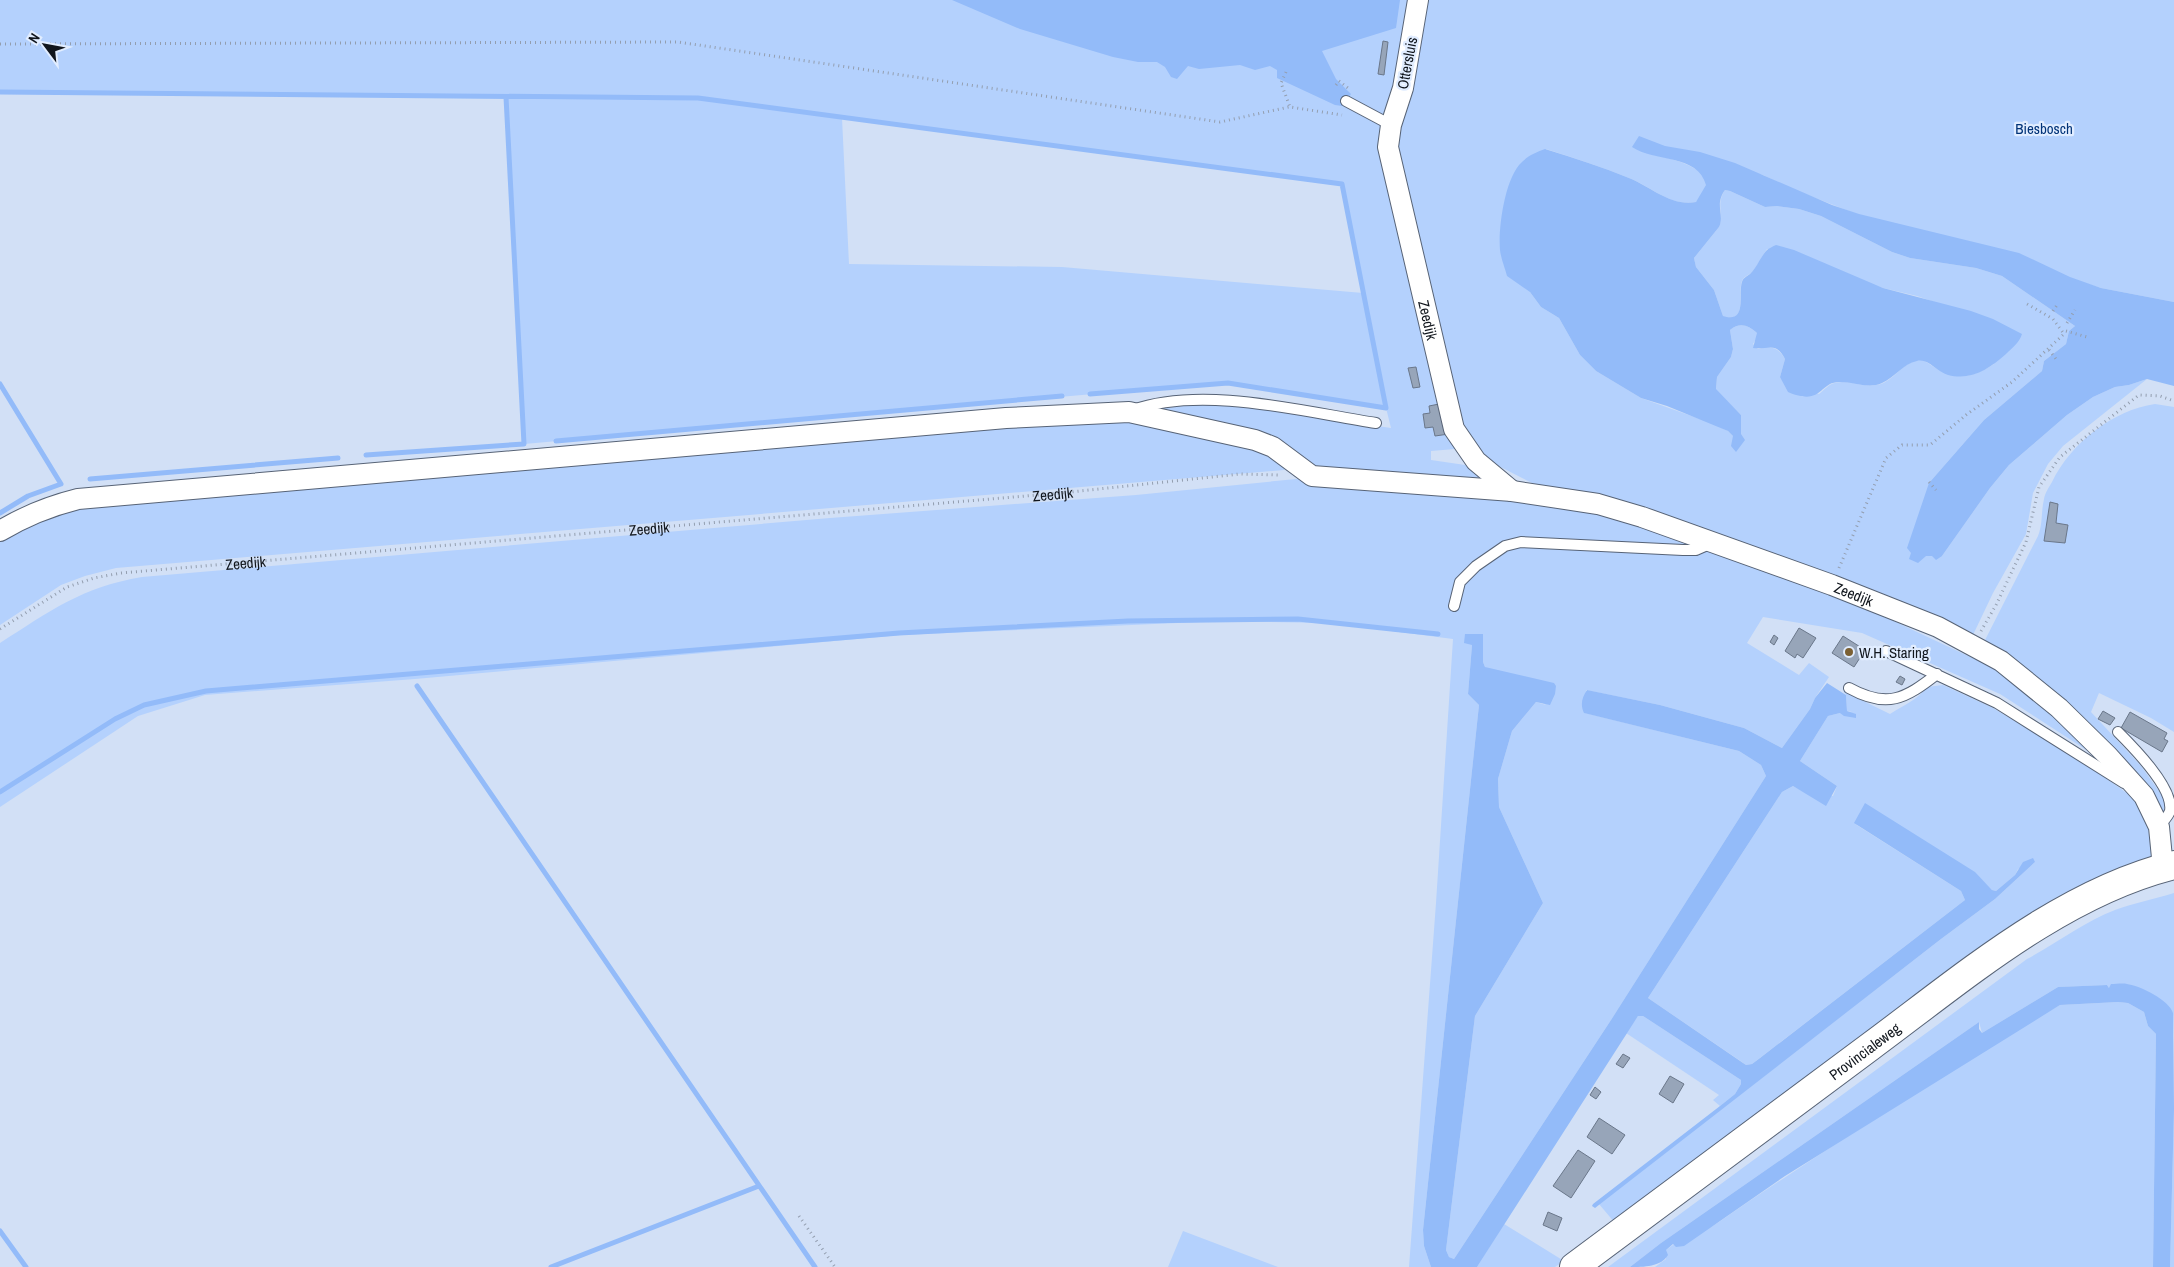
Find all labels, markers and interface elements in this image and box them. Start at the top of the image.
north arrow [20,20,70,70]
text: N [24,30,44,46]
street label: Ottersluis [1392,35,1422,91]
park label: Biesbosch [2015,118,2073,139]
street label: Zeedijk [1414,298,1443,343]
street label: Zeedijk [1032,481,1075,506]
street label: Zeedijk [628,516,671,540]
street label: Zeedijk [225,550,267,575]
street label: Zeedijk [1831,576,1877,611]
place label: W.H. Staring [1859,642,1929,663]
marker: W.H. Staring [1843,646,1855,658]
street label: Provincialeweg [1824,1017,1904,1085]

